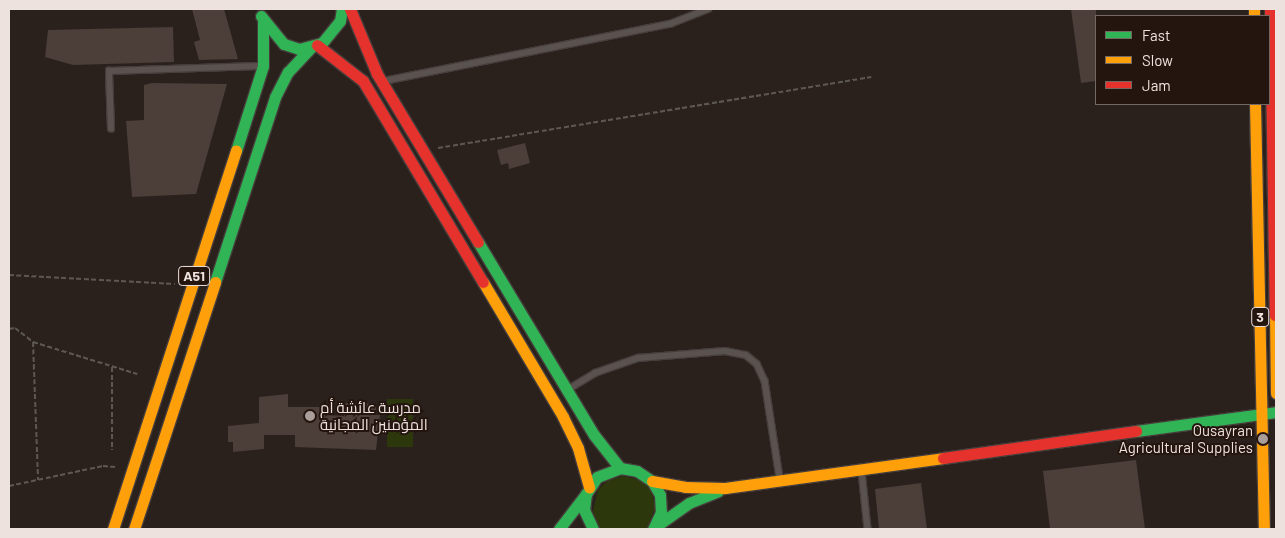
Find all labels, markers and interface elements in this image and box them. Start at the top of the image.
legend [1095,15,1270,105]
text: Fast [1142,26,1170,44]
text: Slow [1142,51,1173,69]
text: Jam [1142,76,1171,94]
road number: A51 [178,264,210,288]
road number: 3 [1250,306,1270,328]
place label: مدرسة عائشة أم المؤمنين المجانية [320,398,428,433]
marker: مدرسة عائشة أم المؤمنين المجانية [304,410,316,422]
place label: Ousayran Agricultural Supplies [1119,421,1253,456]
marker: Ousayran Agricultural Supplies [1257,433,1269,445]

